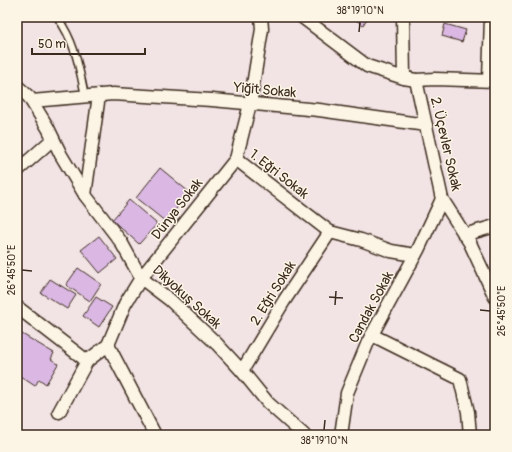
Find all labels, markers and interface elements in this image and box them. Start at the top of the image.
text: 38°19'10"N [336,5,384,17]
scale bar [32,30,145,56]
text: 50 m [38,37,66,52]
street label: Yiğit Sokak [232,79,297,101]
street label: 2. Üçevler Sokak [427,95,465,193]
street label: 1. Eğri Sokak [246,146,312,203]
street label: Dünya Sokak [148,175,206,243]
text: 26°45'50"E [6,245,18,295]
street label: 2. Eğri Sokak [246,257,300,328]
street label: Dikyokuş Sokak [149,262,225,332]
street label: Candak Sokak [345,268,397,346]
text: 26°45'50"E [496,286,508,336]
text: 38°19'10"N [300,435,348,447]

